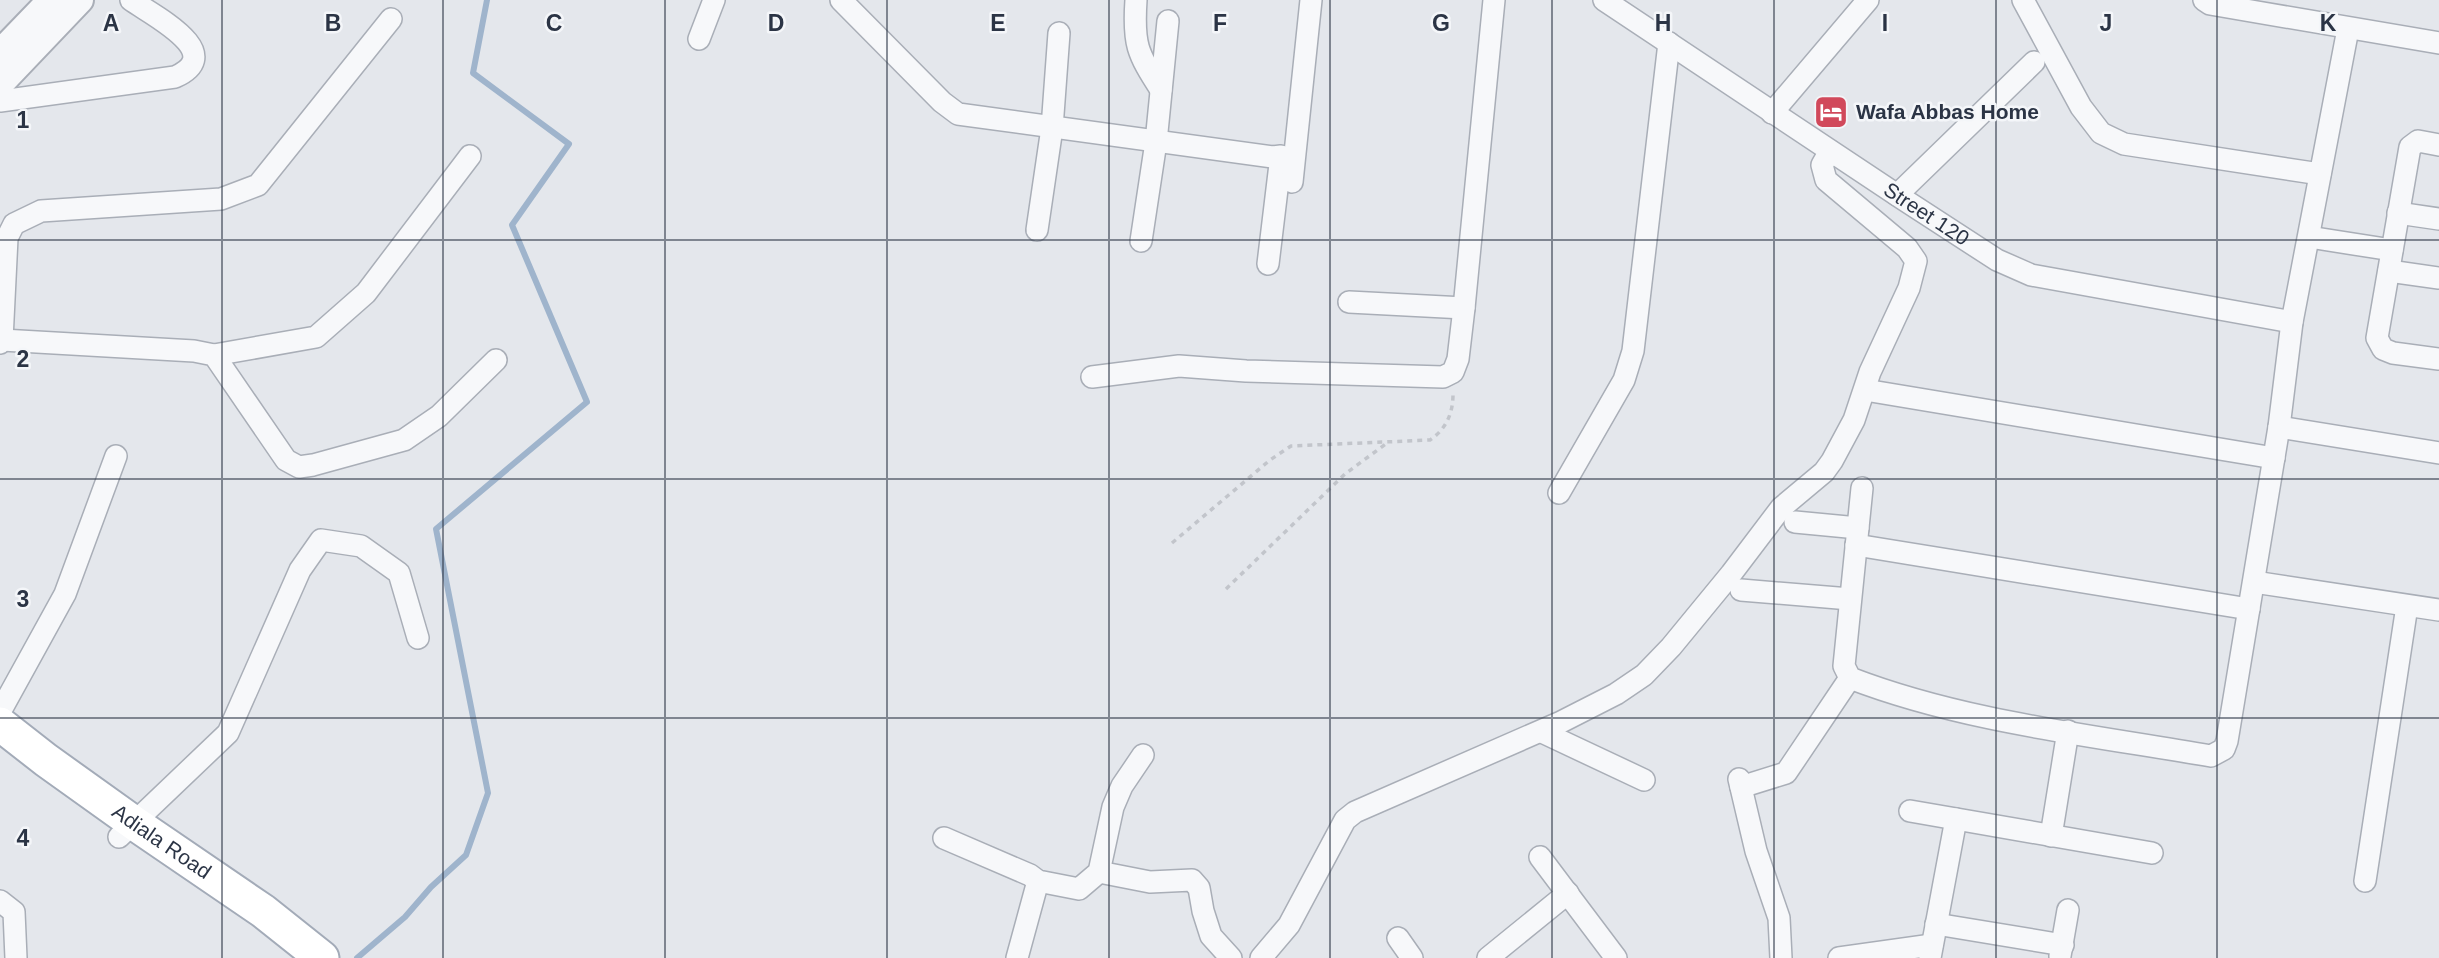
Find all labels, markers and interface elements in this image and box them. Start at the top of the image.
text: A [103,10,119,36]
text: B [325,10,341,36]
text: C [546,10,562,36]
text: D [768,10,784,36]
text: E [990,10,1006,36]
text: F [1213,10,1227,36]
text: G [1432,10,1450,36]
text: H [1655,10,1671,36]
text: I [1882,10,1888,36]
text: J [2100,10,2112,36]
text: K [2320,10,2337,36]
hotel icon: Wafa Abbas Home [1812,93,1850,131]
place label: Wafa Abbas Home [1856,100,2039,123]
text: 1 [17,107,30,133]
street label: Street 120 [1880,178,1974,250]
text: 2 [17,346,29,372]
text: 3 [17,586,29,612]
street label: Adiala Road [108,799,216,883]
text: 4 [17,825,30,851]

